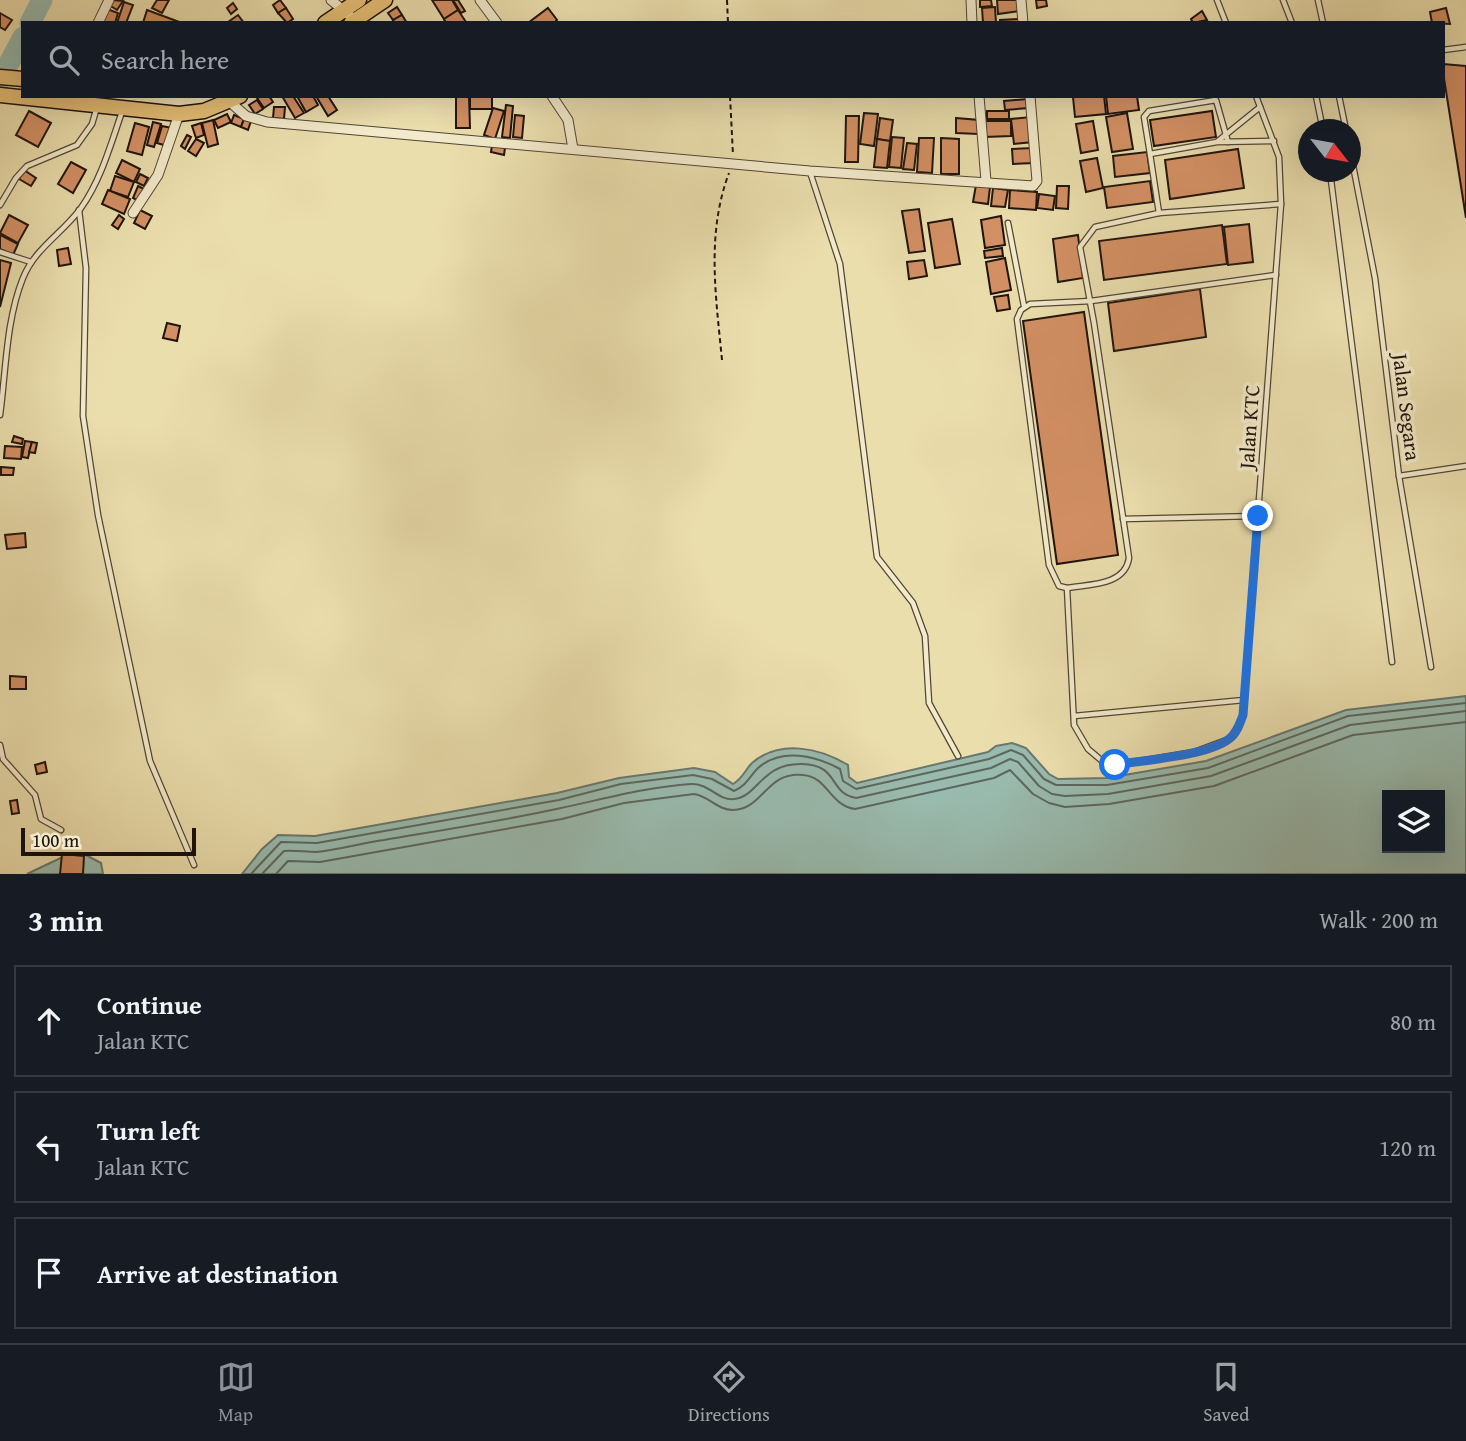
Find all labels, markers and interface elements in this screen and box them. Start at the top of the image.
search box [21,21,1445,98]
text: Search here [101,40,229,79]
icon: search [45,41,83,79]
north arrow [1298,119,1361,182]
street label: Jalan Segara [1385,349,1429,462]
street label: Jalan KTC [1230,384,1267,473]
route end [1242,500,1273,531]
route start [1099,749,1130,780]
map controls [1382,790,1445,853]
button: layers [1382,790,1445,853]
scale bar [21,825,196,857]
text: 100 m [32,826,79,854]
text: 3 min [28,898,103,942]
text: Walk · 200 m [1319,903,1438,936]
text: Continue [97,985,202,1024]
icon: ahead [30,1002,68,1040]
text: 80 m [1390,1005,1436,1038]
text: Jalan KTC [97,1024,189,1057]
text: Turn left [97,1111,200,1150]
icon: left [30,1128,68,1166]
text: 120 m [1379,1131,1436,1164]
text: Jalan KTC [97,1150,189,1183]
icon: arrive [30,1254,68,1292]
text: Arrive at destination [97,1254,338,1293]
tab: Map [217,1358,255,1428]
tab: Directions [688,1358,770,1428]
tab: Saved [1203,1358,1249,1428]

